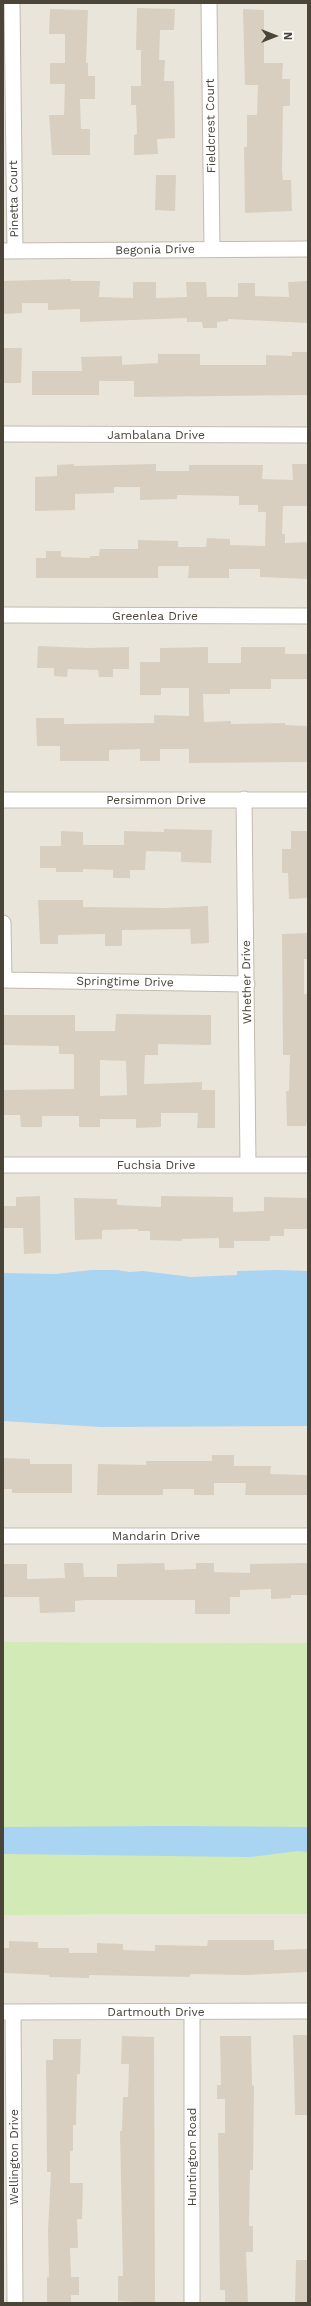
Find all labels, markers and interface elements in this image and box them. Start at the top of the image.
north arrow [255,16,295,56]
text: N [281,32,294,40]
street label: Fieldcrest Court [203,78,219,174]
street label: Pinetta Court [6,160,22,238]
street label: Begonia Drive [115,242,195,258]
street label: Jambalana Drive [107,428,205,442]
street label: Greenlea Drive [112,609,198,623]
street label: Persimmon Drive [106,793,206,807]
street label: Whether Drive [239,940,255,1024]
street label: Springtime Drive [76,974,174,990]
street label: Fuchsia Drive [117,1158,195,1172]
street label: Mandarin Drive [112,1529,200,1543]
street label: Dartmouth Drive [107,2005,205,2019]
street label: Huntington Road [185,2108,199,2206]
street label: Wellington Drive [7,2109,21,2205]

